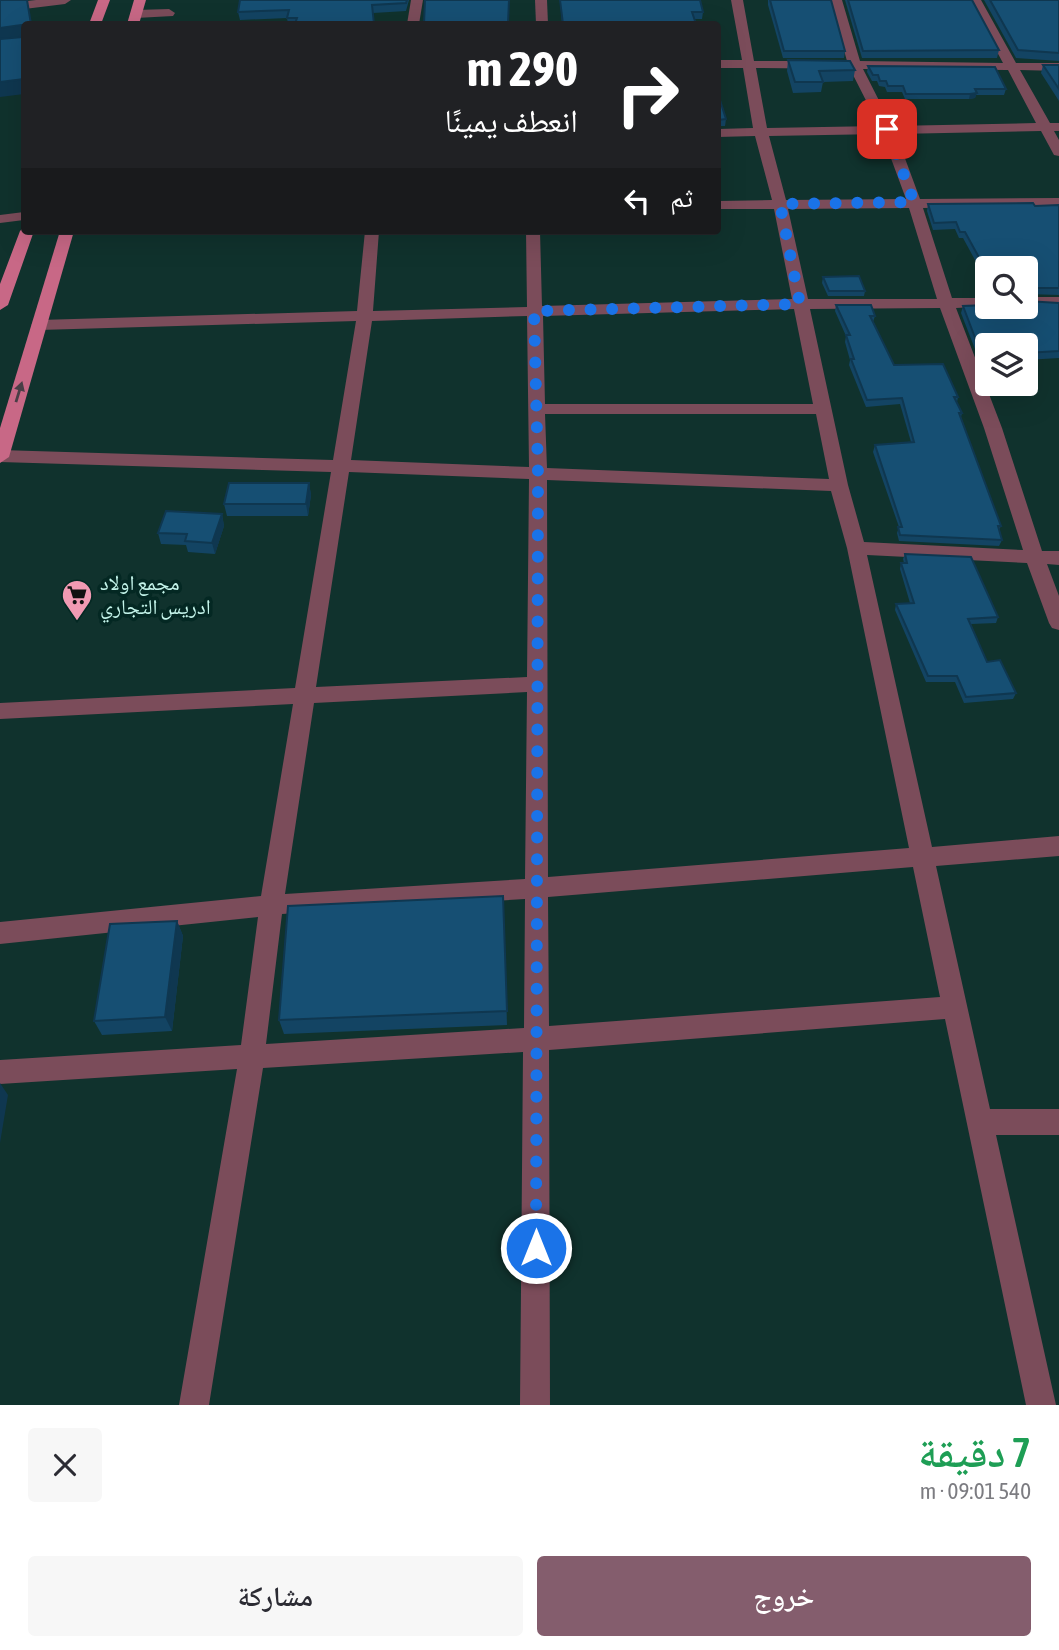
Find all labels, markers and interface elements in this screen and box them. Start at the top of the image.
text: 290 m [467,40,578,96]
icon: right [602,49,693,140]
pin [857,99,917,159]
text: انعطف يمينًا [445,102,578,139]
icon: arrive [868,110,906,148]
icon: left [618,182,656,220]
text: ثم [670,183,693,213]
map controls [975,256,1038,396]
button: search [975,256,1038,319]
button: layers [975,333,1038,396]
one-way arrow [14,381,24,402]
place label: مجمع اولاد ادريس التجاري [100,570,211,623]
supermarket icon: مجمع اولاد ادريس التجاري [60,578,94,622]
position arrow [499,1211,573,1285]
button: close [28,1428,102,1502]
text: 7 دقيقة [918,1428,1031,1476]
text: 540 m · 09:01 [920,1478,1031,1504]
button: مشاركة [28,1556,523,1636]
button: خروج [537,1556,1031,1636]

